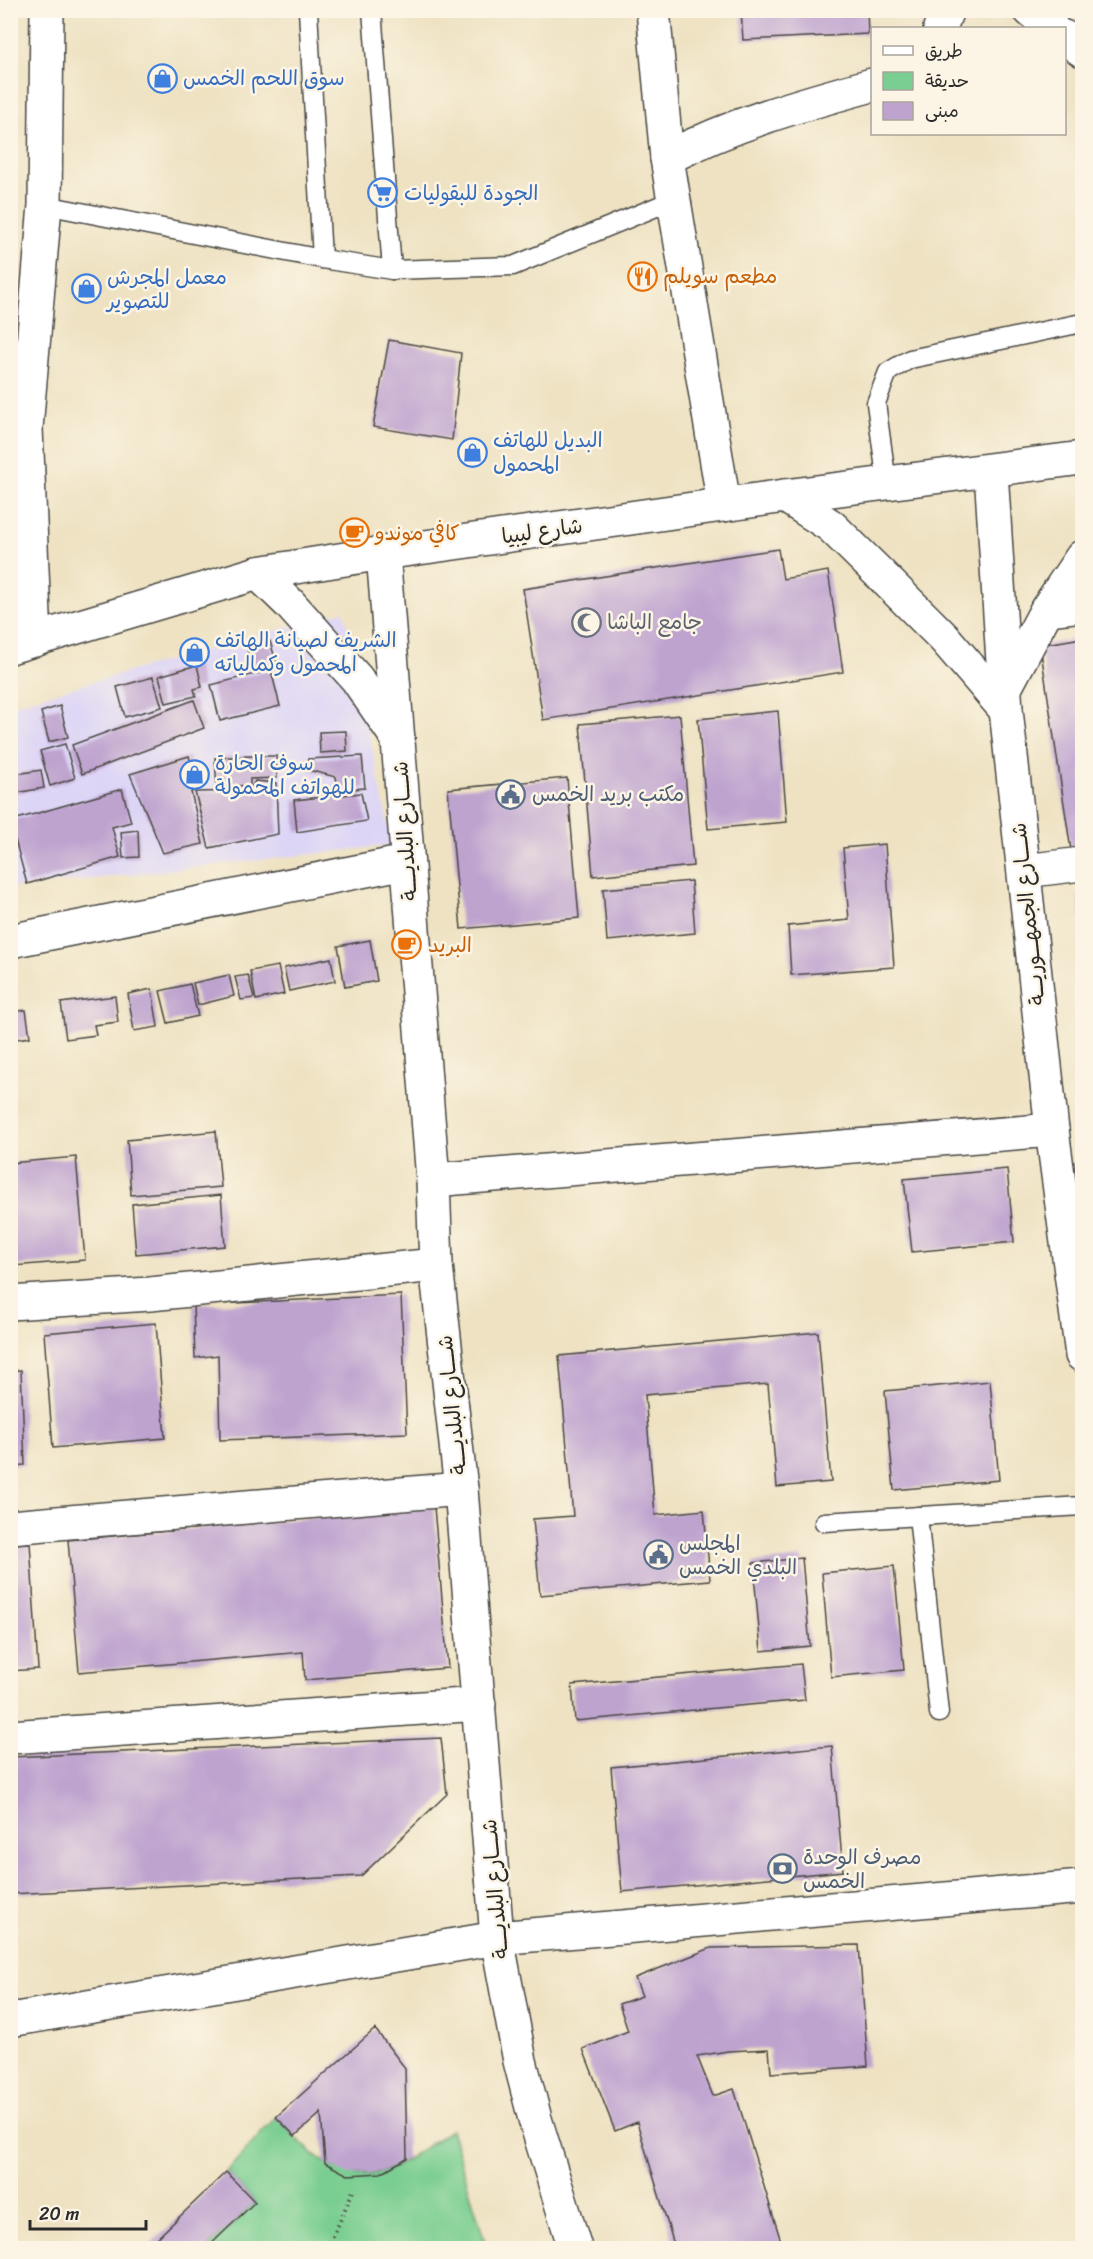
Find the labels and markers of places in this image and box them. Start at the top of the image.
place label: سوق اللحم الخمس [183,59,345,97]
shop icon: سوق اللحم الخمس [146,62,178,94]
place label: الجودة للبقوليات [404,174,538,212]
supermarket icon: الجودة للبقوليات [367,177,399,209]
place label: مطعم سويلم [663,257,777,295]
place label: معمل المجرش للتصوير [105,258,227,320]
restaurant icon: مطعم سويلم [626,260,658,292]
shop icon: معمل المجرش للتصوير [70,273,102,305]
place label: البديل للهاتف المحمول [493,421,603,483]
shop icon: البديل للهاتف المحمول [456,436,488,468]
place label: كافي موندو [374,514,460,552]
cafe icon: كافي موندو [338,517,370,549]
place label: جامع الباشا [607,603,702,641]
mosque icon: جامع الباشا [570,606,602,638]
place label: الشريف لصيانة الهاتف المحمول وكمالياته [215,621,397,683]
shop icon: الشريف لصيانة الهاتف المحمول وكمالياته [178,636,210,668]
place label: سوف الحارة للهواتف المحمولة [215,744,355,806]
shop icon: سوف الحارة للهواتف المحمولة [178,759,210,791]
place label: مكتب بريد الخمس [532,775,684,813]
public building icon: مكتب بريد الخمس [495,778,527,810]
place label: البريد [428,926,472,964]
cafe icon: البريد [391,929,423,961]
place label: المجلس البلدي الخمس [679,1524,797,1586]
public building icon: المجلس البلدي الخمس [642,1539,674,1571]
place label: مصرف الوحدة الخمس [803,1838,921,1900]
bank icon: مصرف الوحدة الخمس [766,1853,798,1885]

